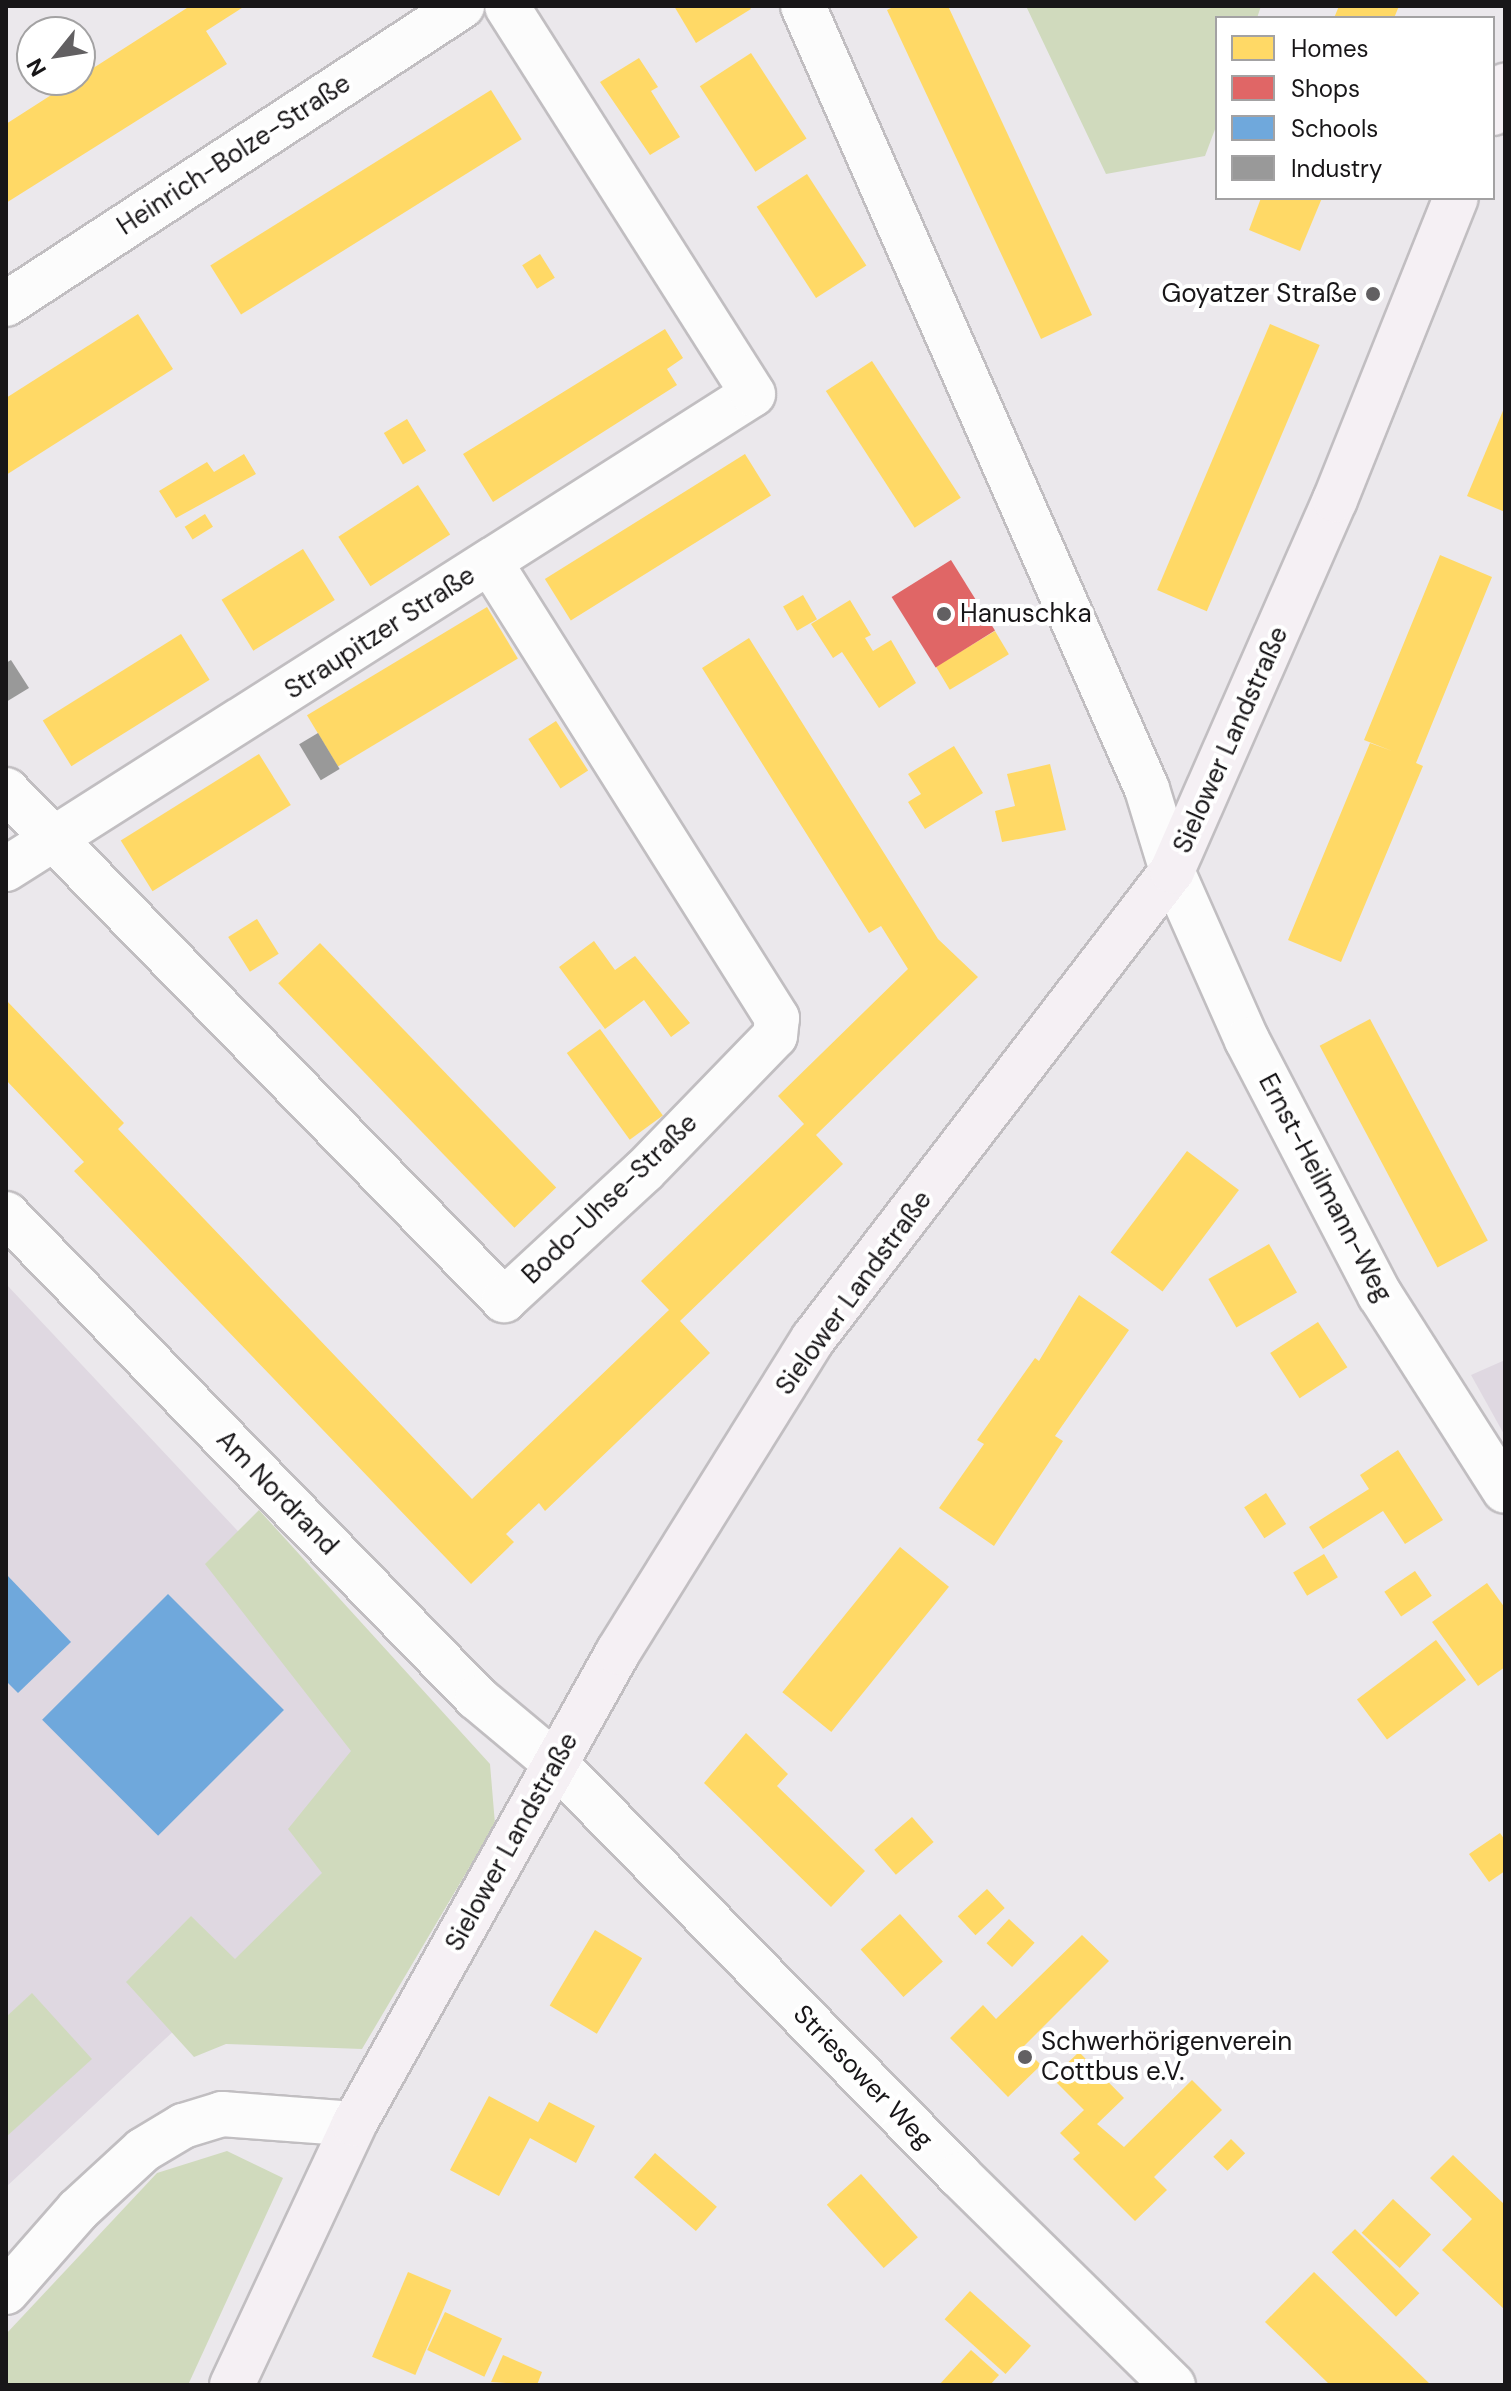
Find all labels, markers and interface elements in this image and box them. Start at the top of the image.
north arrow [16,16,96,96]
legend [1215,16,1495,200]
text: Homes [1291,33,1369,64]
text: N [20,53,53,81]
street label: Heinrich-Bolze-Straße [112,68,356,242]
text: Shops [1291,73,1360,104]
text: Schools [1291,113,1378,144]
text: Industry [1291,153,1382,184]
place label: Goyatzer Straße [1161,278,1357,310]
marker: Goyatzer Straße [1364,285,1382,303]
street label: Straupitzer Straße [279,560,481,706]
place label: Hanuschka [960,598,1092,630]
marker: Hanuschka [935,605,953,623]
street label: Sielower Landstraße [1167,622,1295,858]
street label: Ernst-Heilmann-Weg [1252,1069,1398,1307]
street label: Bodo-Uhse-Straße [516,1107,704,1291]
street label: Sielower Landstraße [770,1185,938,1401]
street label: Am Nordrand [210,1424,344,1562]
street label: Sielower Landstraße [439,1727,585,1957]
street label: Striesower Weg [787,1999,939,2155]
place label: Schwerhörigenverein Cottbus e.V. [1041,2026,1292,2088]
marker: Schwerhörigenverein Cottbus e.V. [1016,2048,1034,2066]

